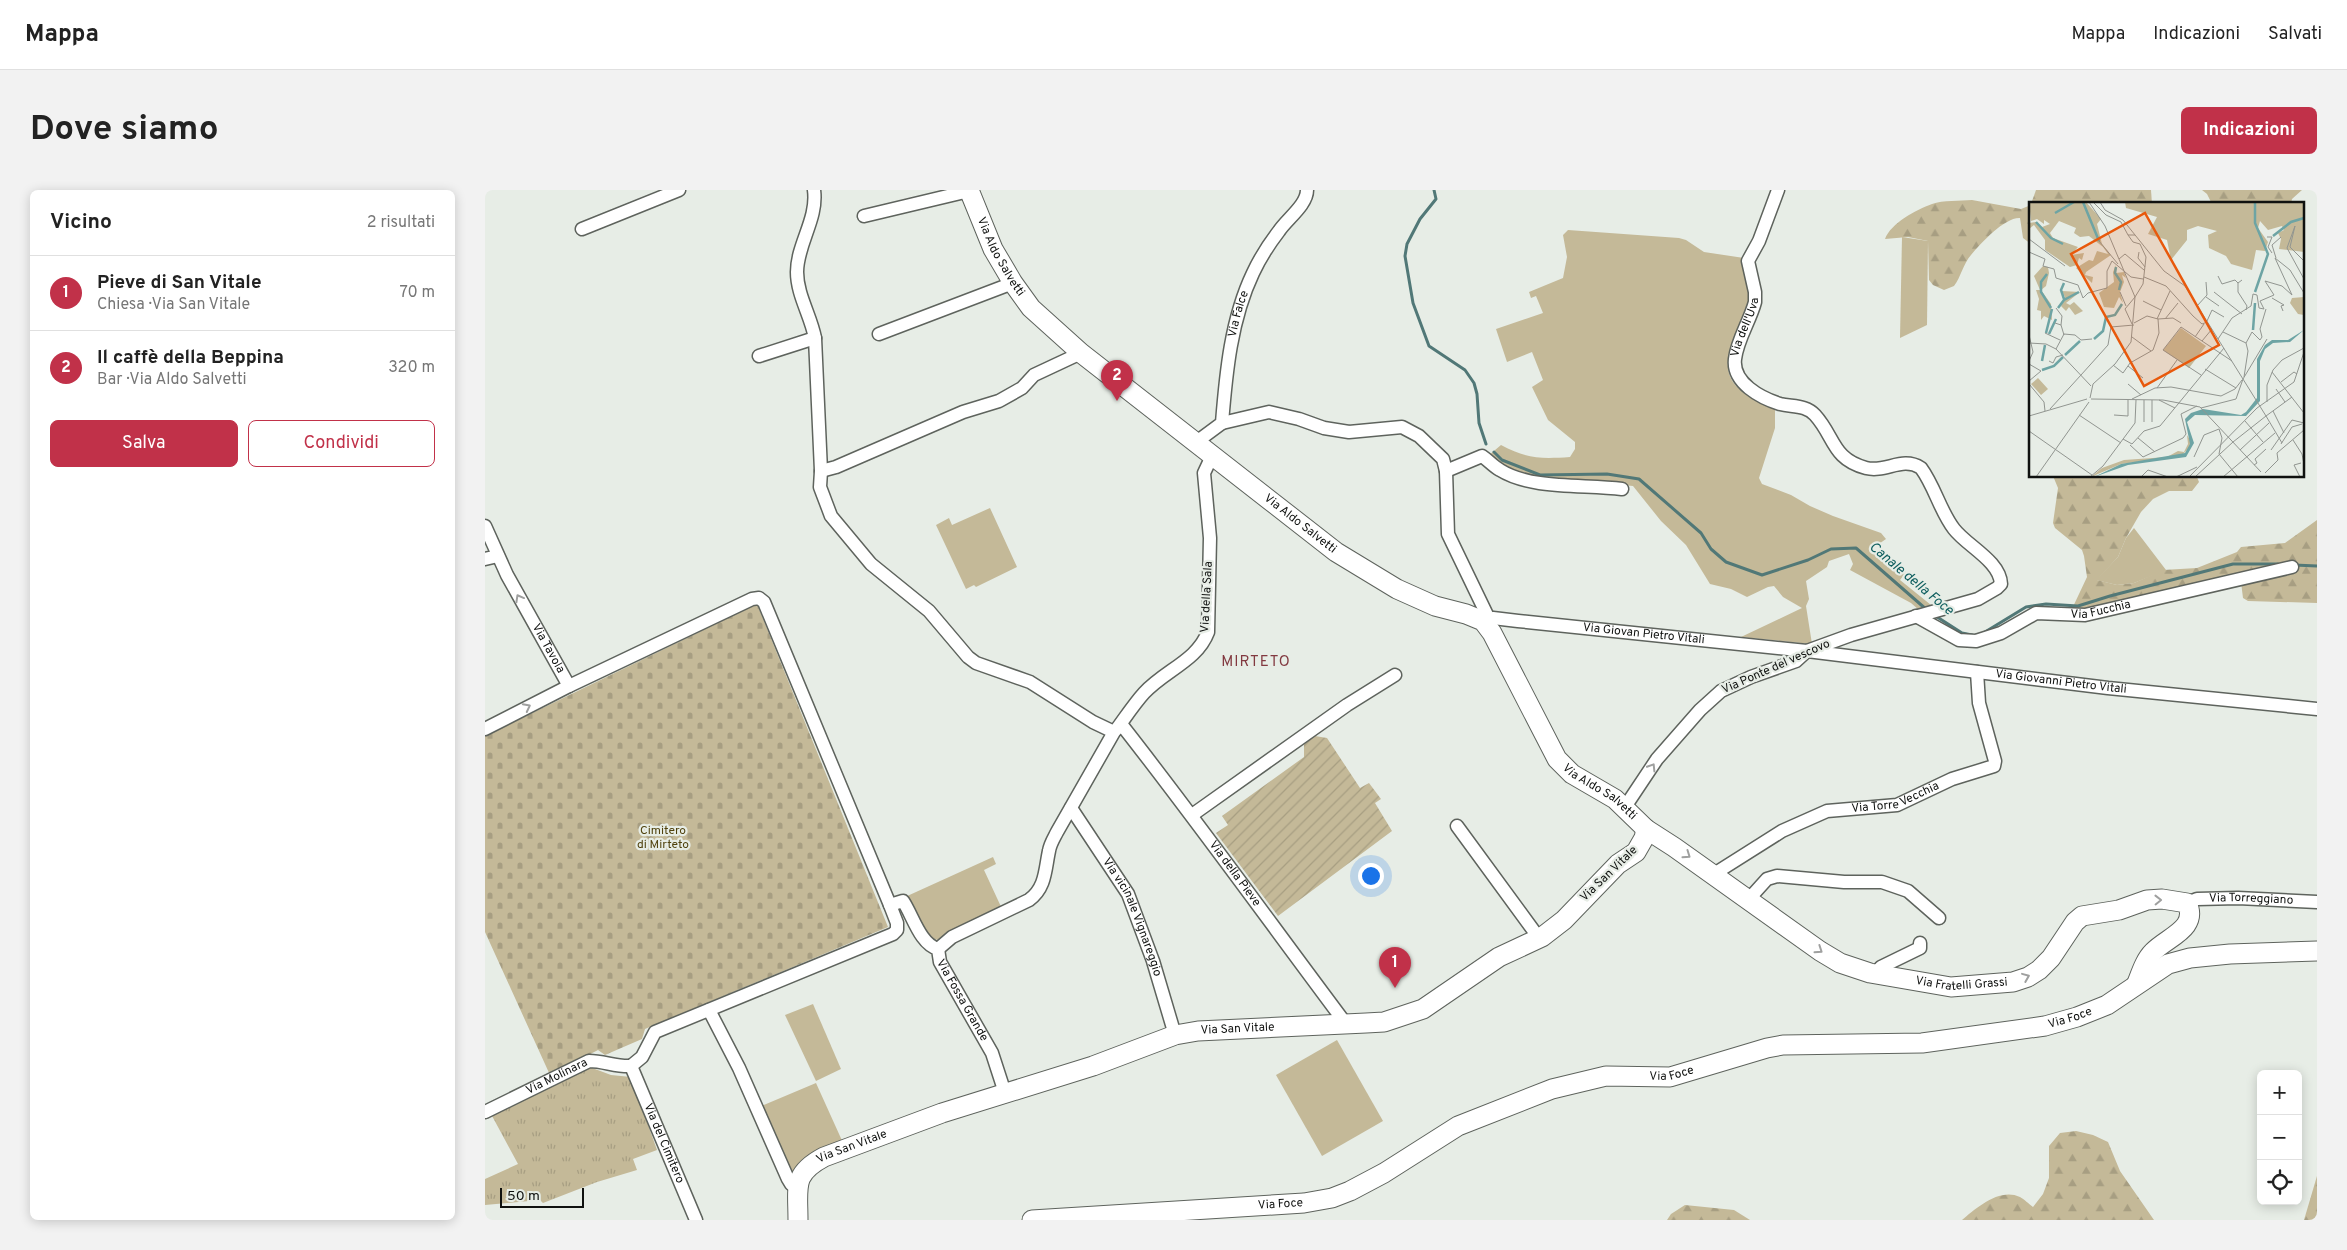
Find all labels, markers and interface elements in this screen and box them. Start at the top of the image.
text: Mappa [25,20,99,50]
text: Mappa [2072,23,2125,46]
text: Indicazioni [2153,23,2240,46]
text: Salvati [2268,23,2322,46]
button: Indicazioni [2181,107,2317,154]
text: Dove siamo [30,108,219,152]
inset map [2029,202,2305,478]
text: Vicino [50,209,112,236]
text: 2 risultati [367,213,435,233]
street label: Via Aldo Salvetti [973,215,1028,300]
text: Pieve di San Vitale [97,271,261,295]
text: 1 [63,283,69,303]
text: 70 m [400,283,435,303]
street label: Via Falce [1225,288,1253,339]
text: Chiesa · Via San Vitale [97,295,250,315]
street label: Via dell'Uva [1727,298,1763,358]
text: Il caffè della Beppina [97,346,284,370]
text: 2 [61,358,71,378]
text: 320 m [388,358,435,378]
pin: 2 [1101,360,1133,401]
text: Bar · Via Aldo Salvetti [97,370,247,390]
button: Salva [50,420,238,467]
button: Condividi [248,420,435,467]
street label: Via Aldo Salvetti [1260,491,1340,557]
water label: Canale della Foce [1865,539,1957,620]
street label: Via della Sala [1197,561,1217,633]
one-way arrow [515,594,525,603]
street label: Via Fucchia [2070,597,2132,623]
street label: Via Giovan Pietro Vitali [1582,620,1705,648]
street label: Via Tavola [528,621,568,676]
street label: Via Ponte del vescovo [1719,636,1833,698]
district label: MIRTETO [1221,653,1291,672]
street label: Via Giovanni Pietro Vitali [1994,666,2127,698]
one-way arrow [522,703,531,713]
street label: Via Aldo Salvetti [1559,761,1640,824]
one-way arrow [1646,763,1656,772]
street label: Via Torre Vecchia [1851,778,1942,817]
park label: Cimitero di Mirteto [637,823,689,853]
street label: Via della Pieve [1205,838,1264,910]
street label: Via San Vitale [1577,843,1641,905]
one-way arrow [1681,849,1690,858]
street label: Via vicinale Vignareggio [1098,855,1165,979]
your location [1358,863,1384,889]
street label: Via Torreggiano [2209,890,2294,909]
one-way arrow [2154,895,2162,905]
one-way arrow [1814,943,1823,953]
pin: 1 [1379,947,1411,988]
street label: Via Fossa Grande [932,957,992,1044]
one-way arrow [2021,972,2030,983]
street label: Via Fratelli Grassi [1914,973,2008,995]
street label: Via Foce [2046,1004,2095,1033]
street label: Via San Vitale [1200,1019,1275,1039]
street label: Via Molinara [523,1055,590,1099]
street label: Via Foce [1649,1062,1696,1085]
map controls [2257,1070,2302,1205]
button: + [2257,1070,2302,1115]
street label: Via del Cimitero [640,1101,688,1186]
button: − [2257,1115,2302,1160]
street label: Via San Vitale [813,1126,889,1168]
button: locate [2257,1160,2302,1205]
scale bar [500,1185,584,1208]
text: 50 m [507,1188,540,1205]
street label: Via Foce [1257,1195,1304,1214]

